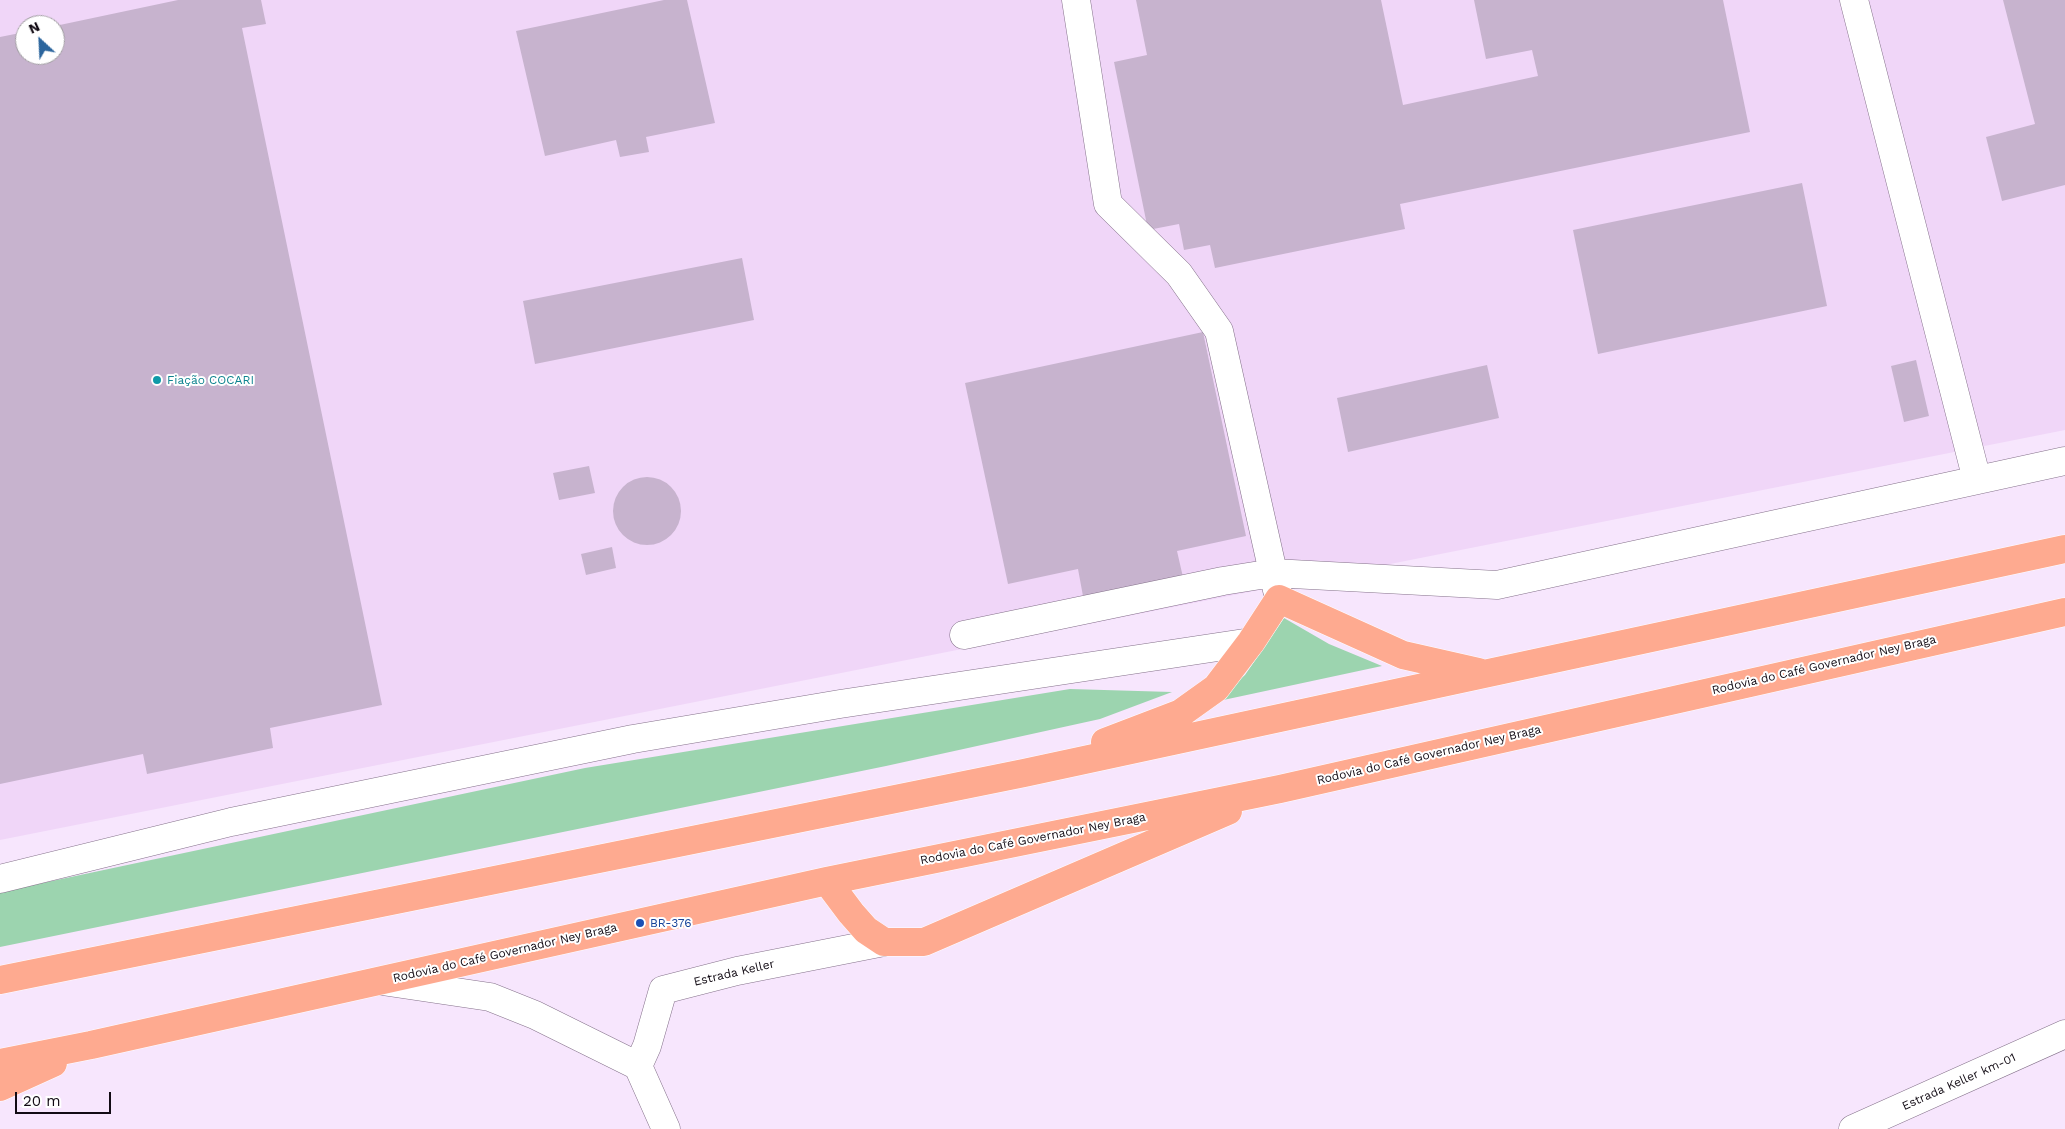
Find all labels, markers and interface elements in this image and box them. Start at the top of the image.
north arrow [15,15,65,65]
text: N [26,18,42,37]
place label: Fiação COCARI [167,373,254,387]
marker: Fiação COCARI [151,374,163,386]
street label: Rodovia do Café Governador Ney Braga [1711,632,1937,698]
street label: Rodovia do Café Governador Ney Braga [1316,722,1542,788]
street label: Rodovia do Café Governador Ney Braga [919,810,1147,868]
place label: BR-376 [650,916,692,930]
marker: BR-376 [634,917,646,929]
street label: Rodovia do Café Governador Ney Braga [392,920,618,986]
street label: Estrada Keller [692,957,776,989]
street label: Estrada Keller km-01 [1900,1050,2018,1114]
scale bar [18,1082,114,1114]
text: 20 m [23,1092,61,1110]

